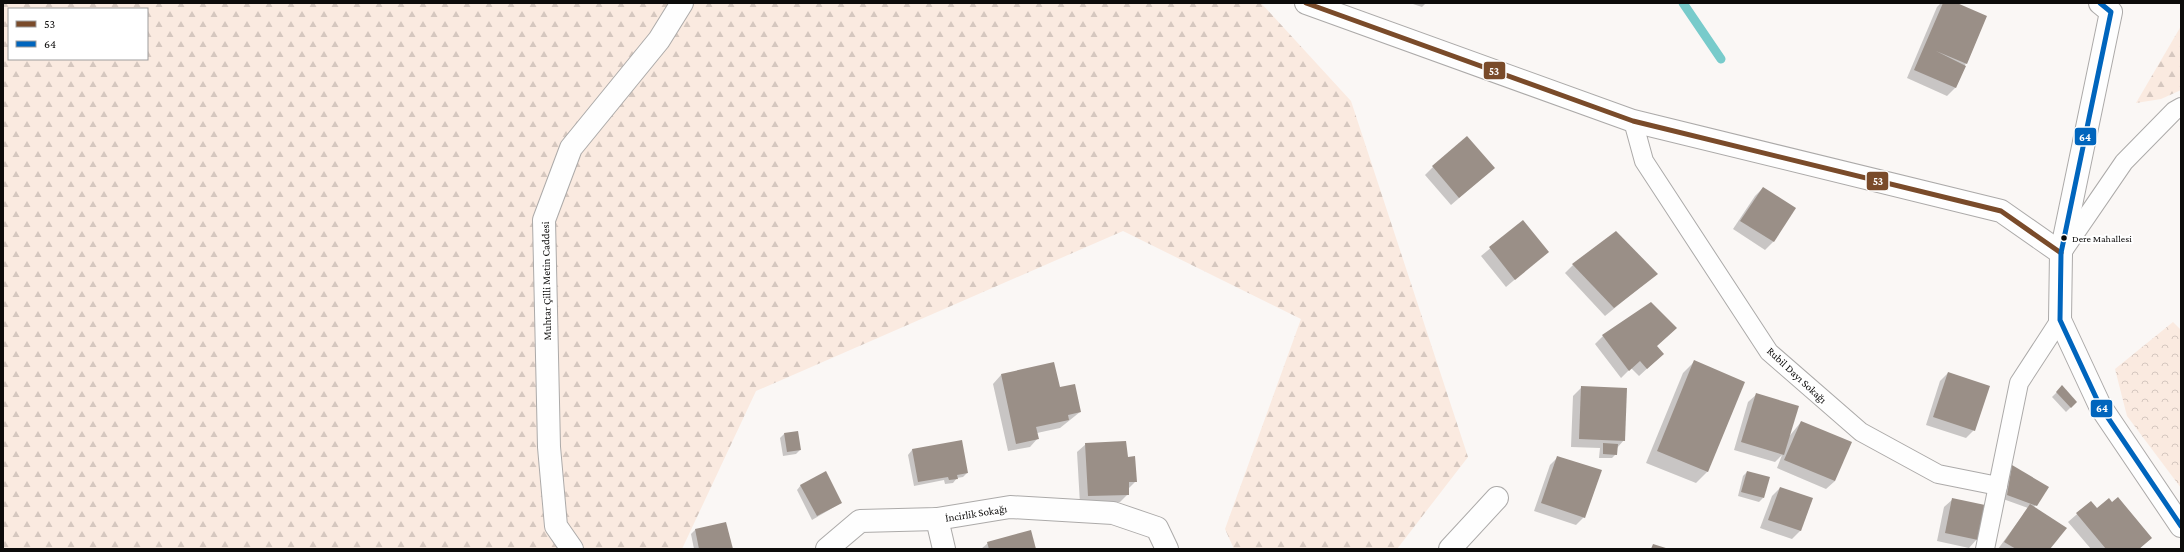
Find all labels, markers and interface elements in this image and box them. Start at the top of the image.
legend [8,8,148,60]
text: 53 [44,17,55,31]
text: 64 [44,37,56,51]
line badge: 53 [1483,61,1506,80]
text: 53 [1489,65,1499,77]
line badge: 64 [2074,127,2097,146]
text: 64 [2079,131,2091,143]
line badge: 53 [1866,171,1889,191]
text: 53 [1873,175,1883,187]
street label: Muhtar Çilli Metin Caddesi [539,221,554,341]
marker: Dere Mahallesi [2059,233,2069,243]
place label: Dere Mahallesi [2072,233,2132,244]
street label: Rubil Dayı Sokağı [1764,344,1829,406]
line badge: 64 [2090,399,2113,418]
text: 64 [2096,402,2108,414]
street label: İncirlik Sokağı [944,502,1008,525]

